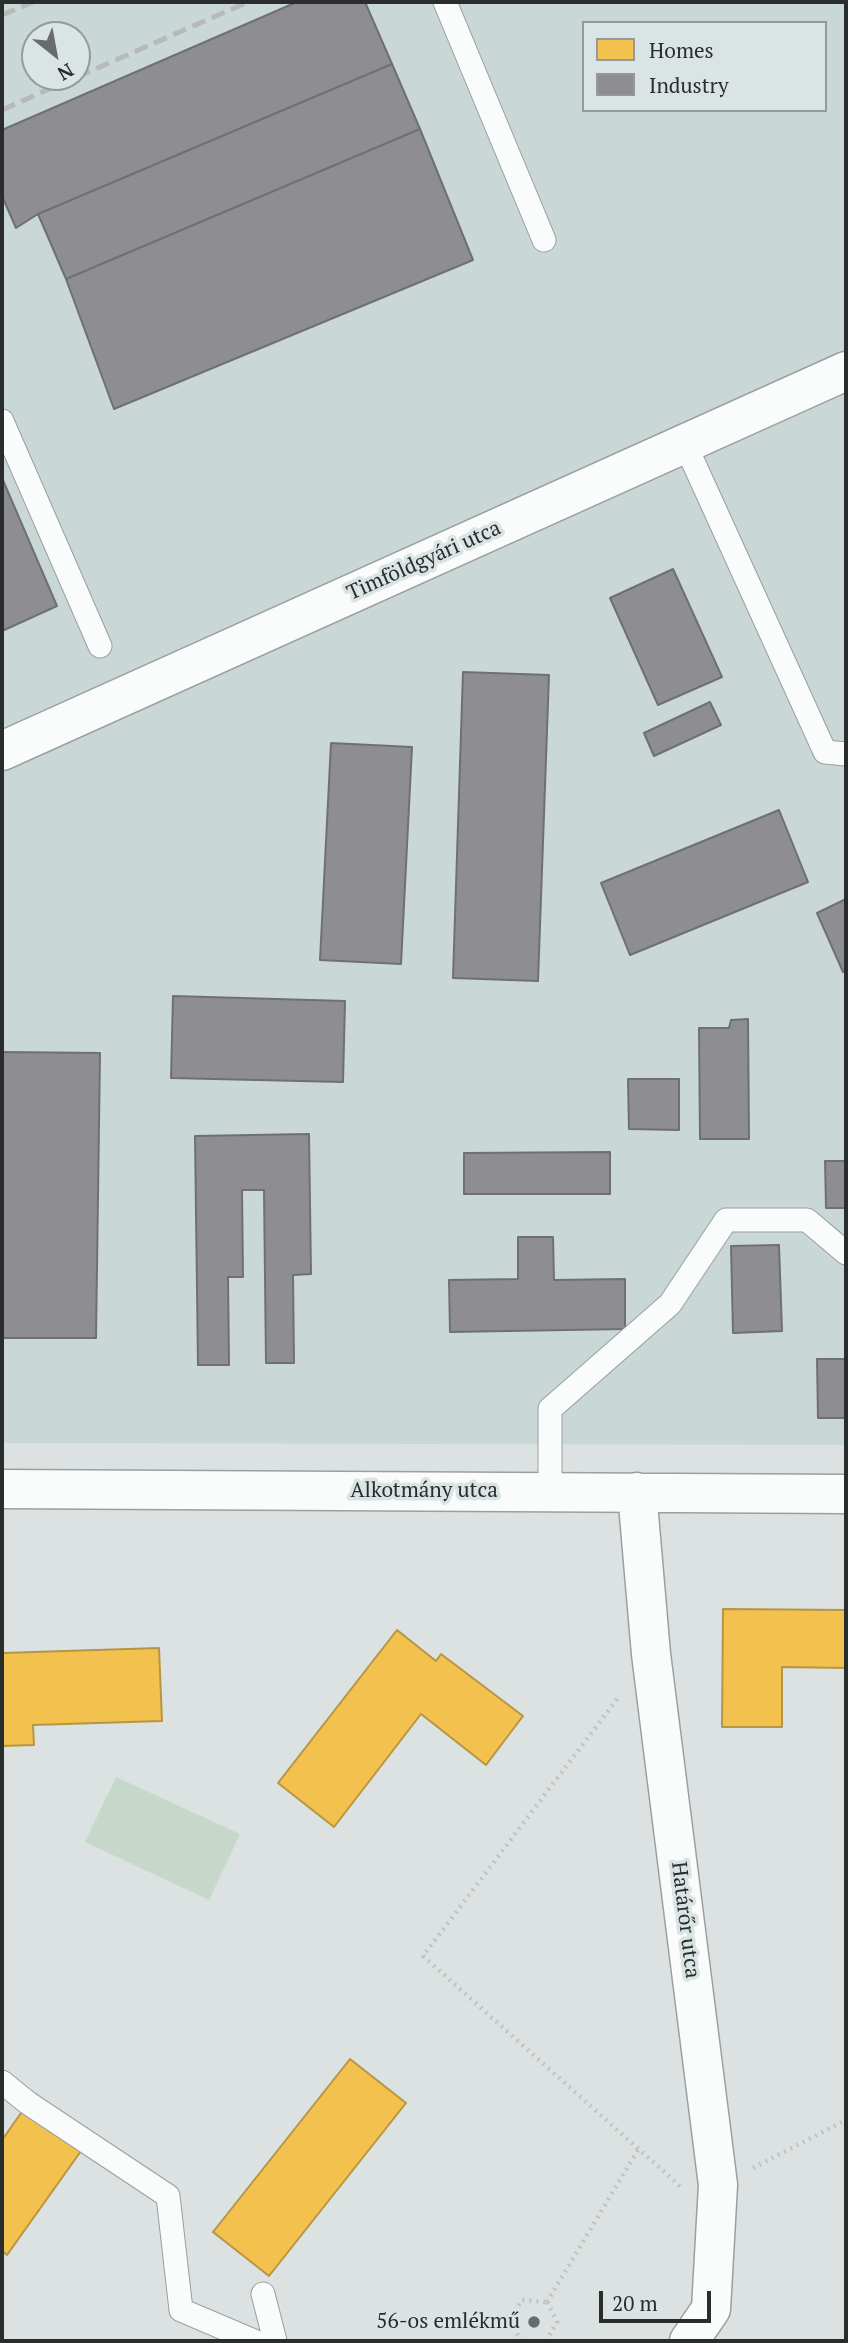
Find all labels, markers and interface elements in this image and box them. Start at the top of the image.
north arrow [21,21,91,91]
legend [582,21,827,112]
text: Homes [649,36,714,64]
text: N [53,58,79,87]
text: Industry [649,71,729,99]
street label: Timföldgyári utca [343,516,505,606]
street label: Alkotmány utca [350,1478,498,1504]
street label: Határőr utca [665,1860,705,1980]
scale bar [603,2276,715,2320]
text: 20 m [612,2289,658,2317]
place label: 56-os emlékmű [376,2309,520,2335]
marker: 56-os emlékmű [526,2314,542,2330]

